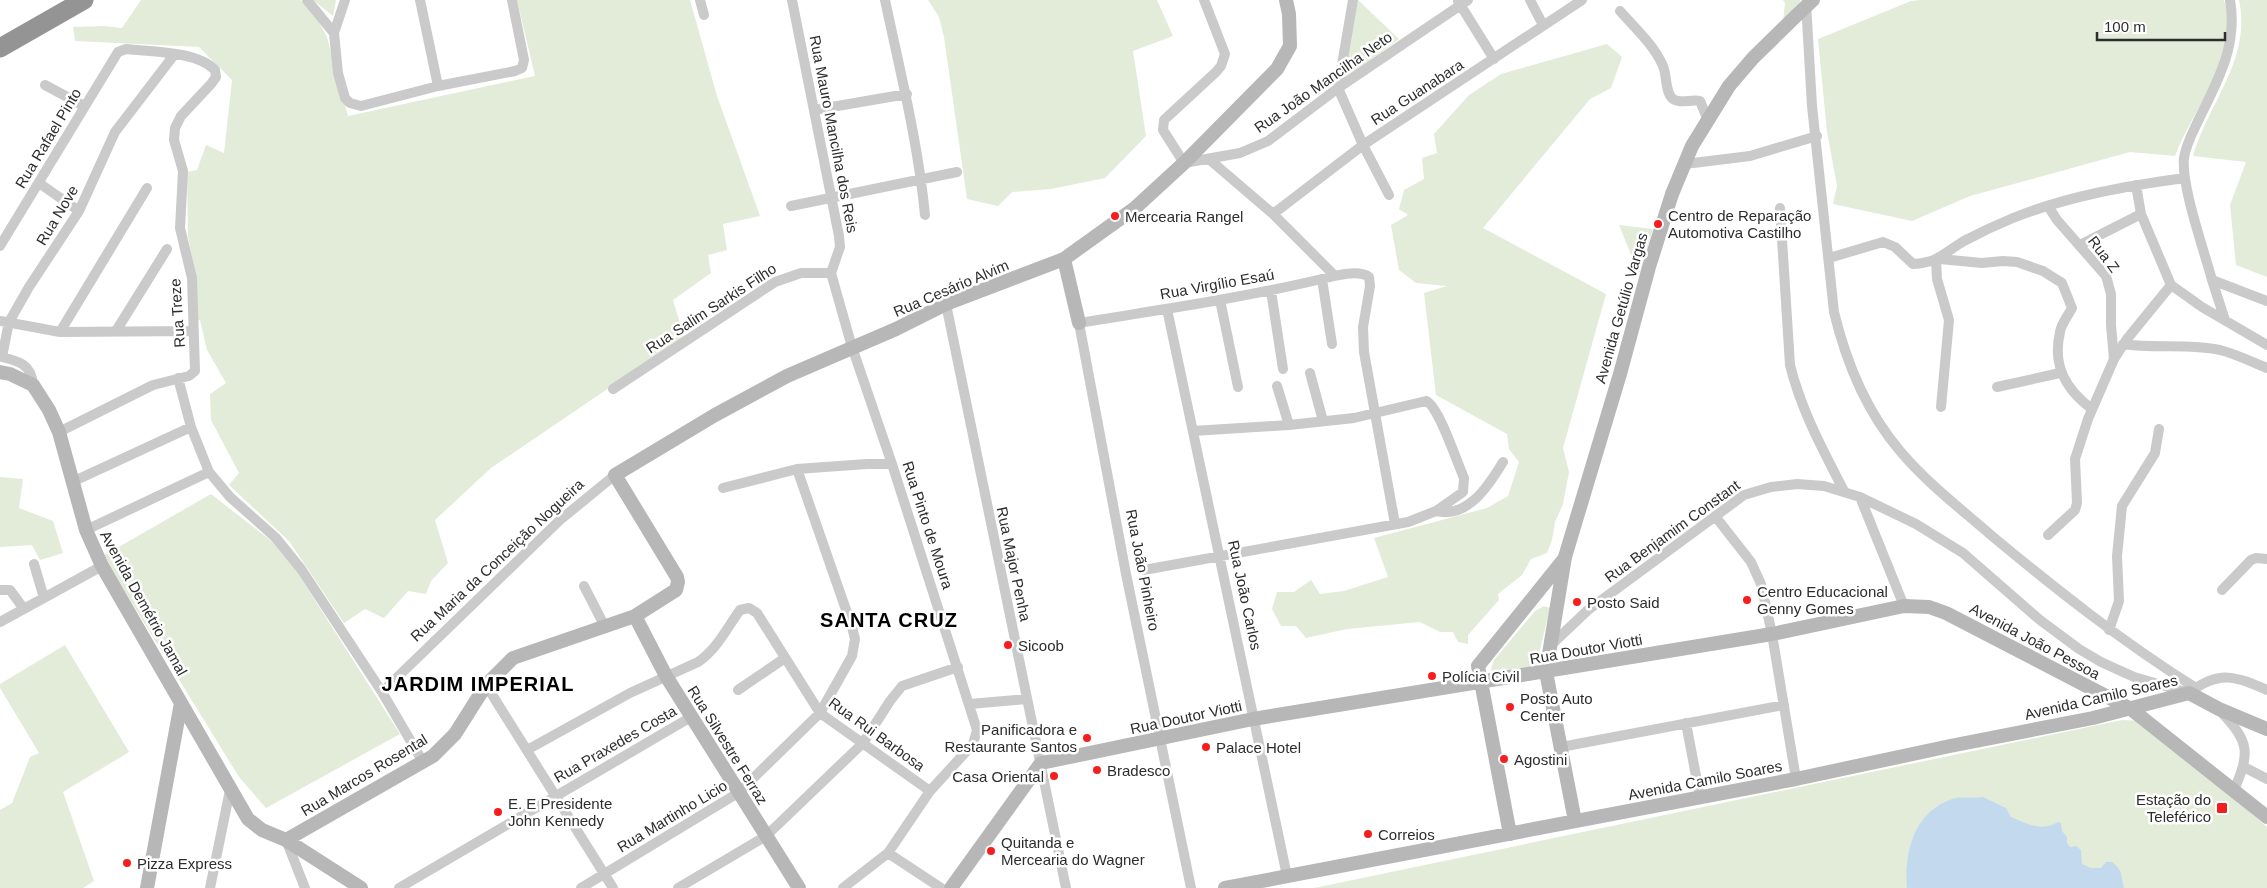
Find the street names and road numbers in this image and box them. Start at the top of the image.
street label: Rua João Mancilha Neto [1251,28,1395,136]
street label: Rua Mauro Mancilha dos Reis [806,34,862,234]
street label: Rua Guanabara [1368,55,1467,128]
street label: Rua Rafael Pinto [12,85,84,191]
street label: Rua Nove [33,182,81,248]
street label: Avenida Getúlio Vargas [1591,231,1651,385]
street label: Rua Z [2085,233,2123,275]
street label: Rua Cesário Alvim [891,256,1011,320]
street label: Rua Salim Sarkis Filho [643,260,779,356]
street label: Rua Virgílio Esaú [1159,266,1275,302]
street label: Rua Treze [166,278,188,348]
street label: Rua Pinto de Moura [899,459,957,592]
street label: Rua Maria da Conceição Nogueira [407,475,587,645]
street label: Rua Benjamim Constant [1601,476,1743,586]
street label: Rua Major Penha [994,505,1035,624]
street label: Rua João Pinheiro [1123,508,1163,632]
street label: Avenida Demétrio Jamal [97,528,191,678]
street label: Rua João Carlos [1225,539,1265,651]
street label: Avenida João Pessoa [1967,599,2104,683]
street label: Rua Doutor Viotti [1528,631,1644,667]
street label: Avenida Camilo Soares [2023,671,2179,723]
street label: Rua Silvestre Ferraz [685,683,771,807]
street label: Rua Rui Barbosa [826,694,929,775]
street label: Rua Doutor Viotti [1129,697,1243,737]
street label: Rua Praxedes Costa [551,702,680,786]
street label: Rua Marcos Rosental [298,731,430,819]
street label: Avenida Camilo Soares [1627,757,1783,803]
street label: Rua Martinho Licio [614,777,730,855]

